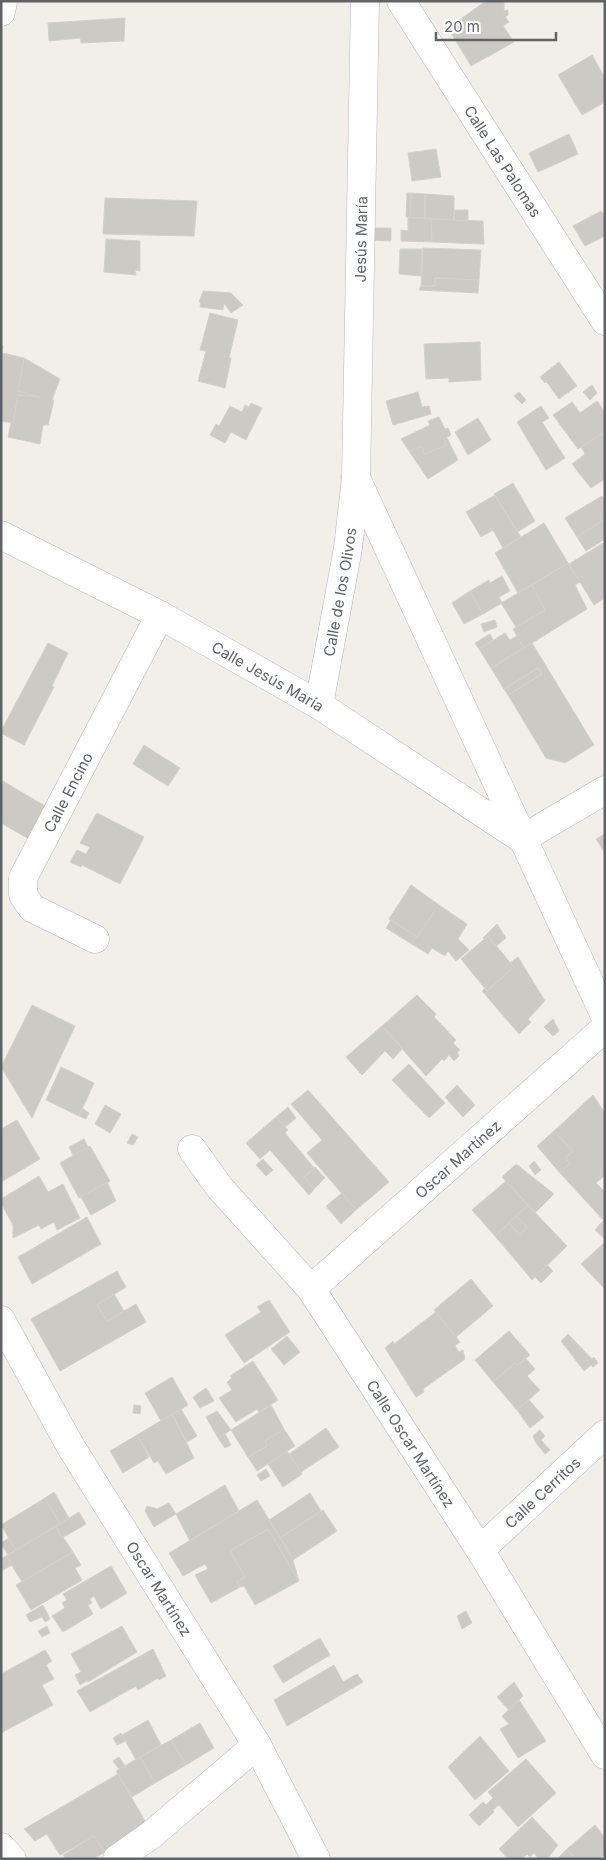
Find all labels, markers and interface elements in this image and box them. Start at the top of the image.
scale bar [436,10,556,42]
text: 20 m [444,17,480,36]
street label: Calle Las Palomas [460,102,546,221]
street label: Jesús María [350,196,371,282]
street label: Calle de los Olivos [319,526,360,658]
street label: Calle Jesús María [208,637,328,715]
street label: Calle Encino [39,749,96,835]
street label: Oscar Martínez [411,1116,504,1202]
street label: Calle Oscar Martínez [363,1376,459,1511]
street label: Calle Cerritos [500,1452,584,1532]
street label: Oscar Martínez [123,1538,196,1640]

